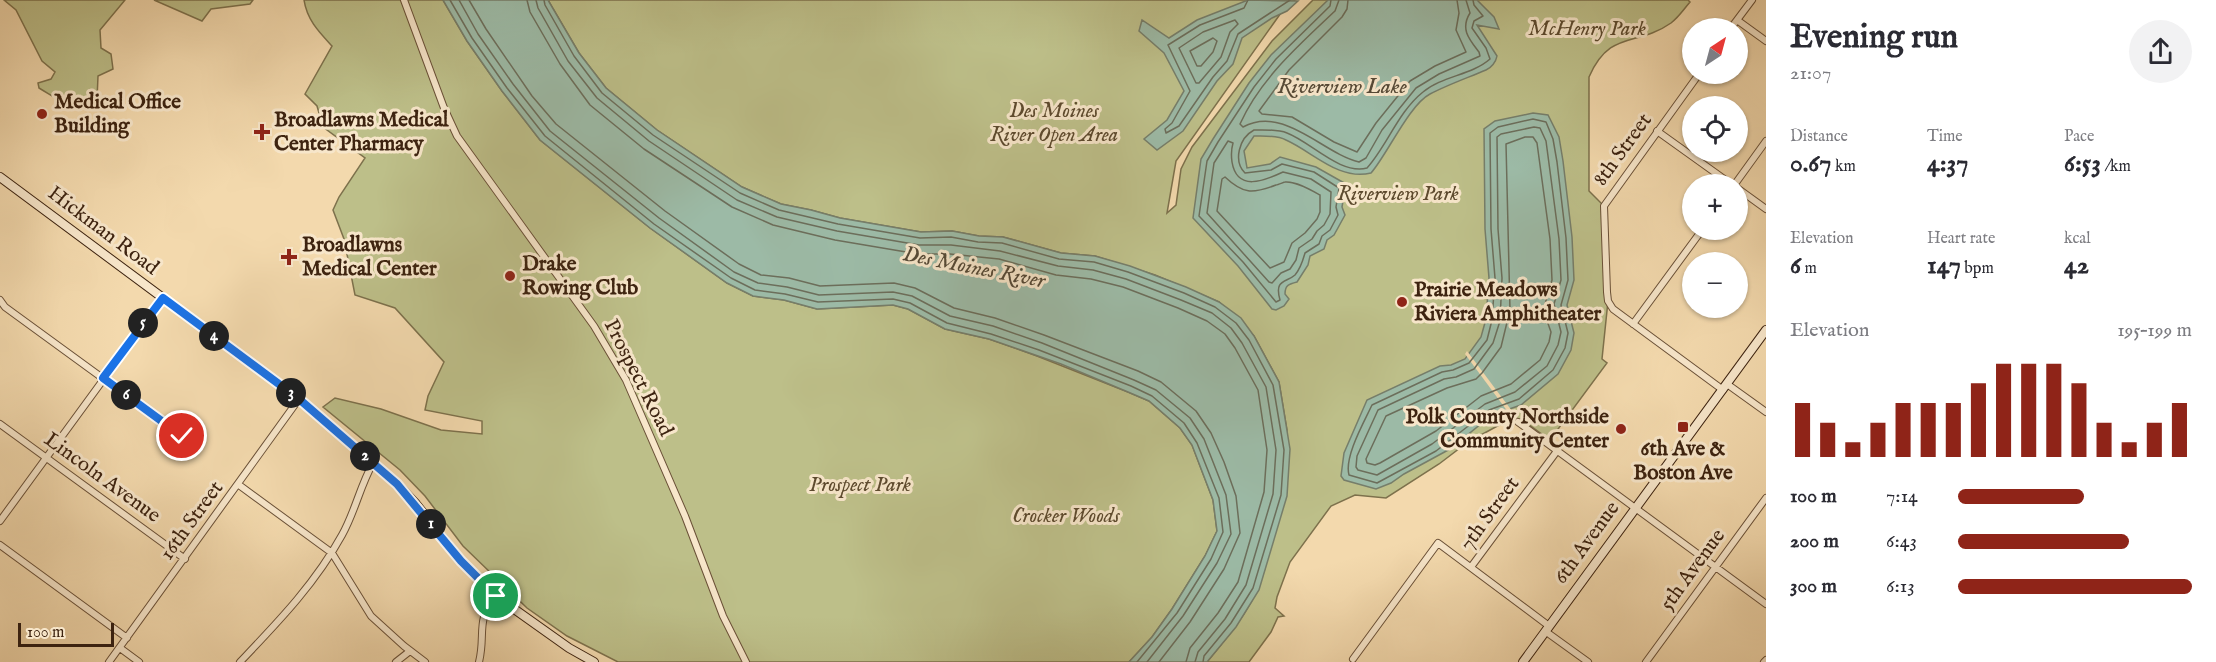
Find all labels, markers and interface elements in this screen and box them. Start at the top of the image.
park label: McHenry Park [1528,16,1647,43]
text: Evening run [1790,17,1958,59]
north arrow [1682,18,1748,84]
map controls [1682,18,1748,318]
button: share [2129,20,2192,83]
text: 21:07 [1790,61,1831,86]
water label: Riverview Lake [1277,73,1408,101]
place label: Medical Office Building [54,89,181,140]
button: locate [1682,96,1748,162]
park label: Des Moines River Open Area [990,98,1118,149]
marker: Medical Office Building [35,107,49,121]
place label: Broadlawns Medical Center Pharmacy [274,107,450,158]
street label: 8th Street [1588,108,1658,192]
marker: Broadlawns Medical Center Pharmacy [255,125,269,139]
text: Distance [1790,127,1848,147]
text: Time [1927,127,1963,147]
text: Pace [2064,127,2094,147]
text: 0.67 [1790,147,1831,180]
text: 4:37 [1927,147,1968,180]
text: 6:53 [2064,147,2101,180]
text: km [1831,157,1856,177]
text: /km [2101,157,2131,177]
button: + [1682,174,1748,240]
street label: Hickman Road [42,180,165,282]
park label: Riverview Park [1337,181,1459,208]
text: Elevation [1790,229,1853,249]
text: Heart rate [1927,229,1995,249]
text: kcal [2064,229,2091,249]
place label: Broadlawns Medical Center [302,232,437,283]
water label: Des Moines River [901,240,1049,296]
marker: Broadlawns Medical Center [280,248,298,266]
text: 6 [1790,249,1801,282]
text: 147 [1927,249,1961,282]
text: 42 [2064,249,2089,282]
place label: Drake Rowing Club [522,251,638,302]
button: − [1682,252,1748,318]
text: m [1801,259,1817,279]
text: bpm [1961,259,1994,279]
marker: Drake Rowing Club [503,269,517,283]
place label: Prairie Meadows Riviera Amphitheater [1414,277,1602,328]
marker: Prairie Meadows Riviera Amphitheater [1395,295,1409,309]
pin: 5 [128,308,158,338]
text: 5 [140,313,146,333]
street label: Prospect Road [597,315,679,442]
text: Elevation [1790,318,1869,343]
text: 195–199 m [2117,318,2192,343]
pin: 4 [199,321,229,351]
text: 4 [210,326,218,346]
pin: 3 [276,378,306,408]
pin: 6 [111,380,141,410]
text: 3 [288,383,294,403]
text: 6 [123,385,129,405]
place label: Polk County Northside Community Center [1405,404,1609,455]
pin [156,410,207,461]
icon: check [165,419,198,452]
marker: 6th Ave & Boston Ave [1676,420,1690,434]
marker: Polk County Northside Community Center [1614,422,1628,436]
street label: Lincoln Avenue [38,427,166,530]
place label: 6th Ave & Boston Ave [1633,436,1733,487]
pin: 2 [350,441,380,471]
text: 2 [361,446,369,466]
park label: Prospect Park [809,472,912,499]
street label: 7th Street [1454,472,1526,556]
street label: 16th Street [154,476,230,566]
text: 100 m [1790,484,1837,509]
text: 7:14 [1886,484,1918,509]
street label: 6th Avenue [1548,496,1626,590]
park label: Crocker Woods [1012,503,1121,530]
pin: 1 [416,509,446,539]
text: 1 [428,514,434,534]
street label: 5th Avenue [1654,523,1732,616]
text: 200 m [1790,529,1839,554]
text: 6:43 [1886,529,1917,554]
pin [470,570,521,621]
text: 300 m [1790,574,1837,599]
text: 6:13 [1886,574,1915,599]
icon: arrive [479,579,512,612]
scale bar [18,620,114,648]
text: 100 m [27,623,64,643]

